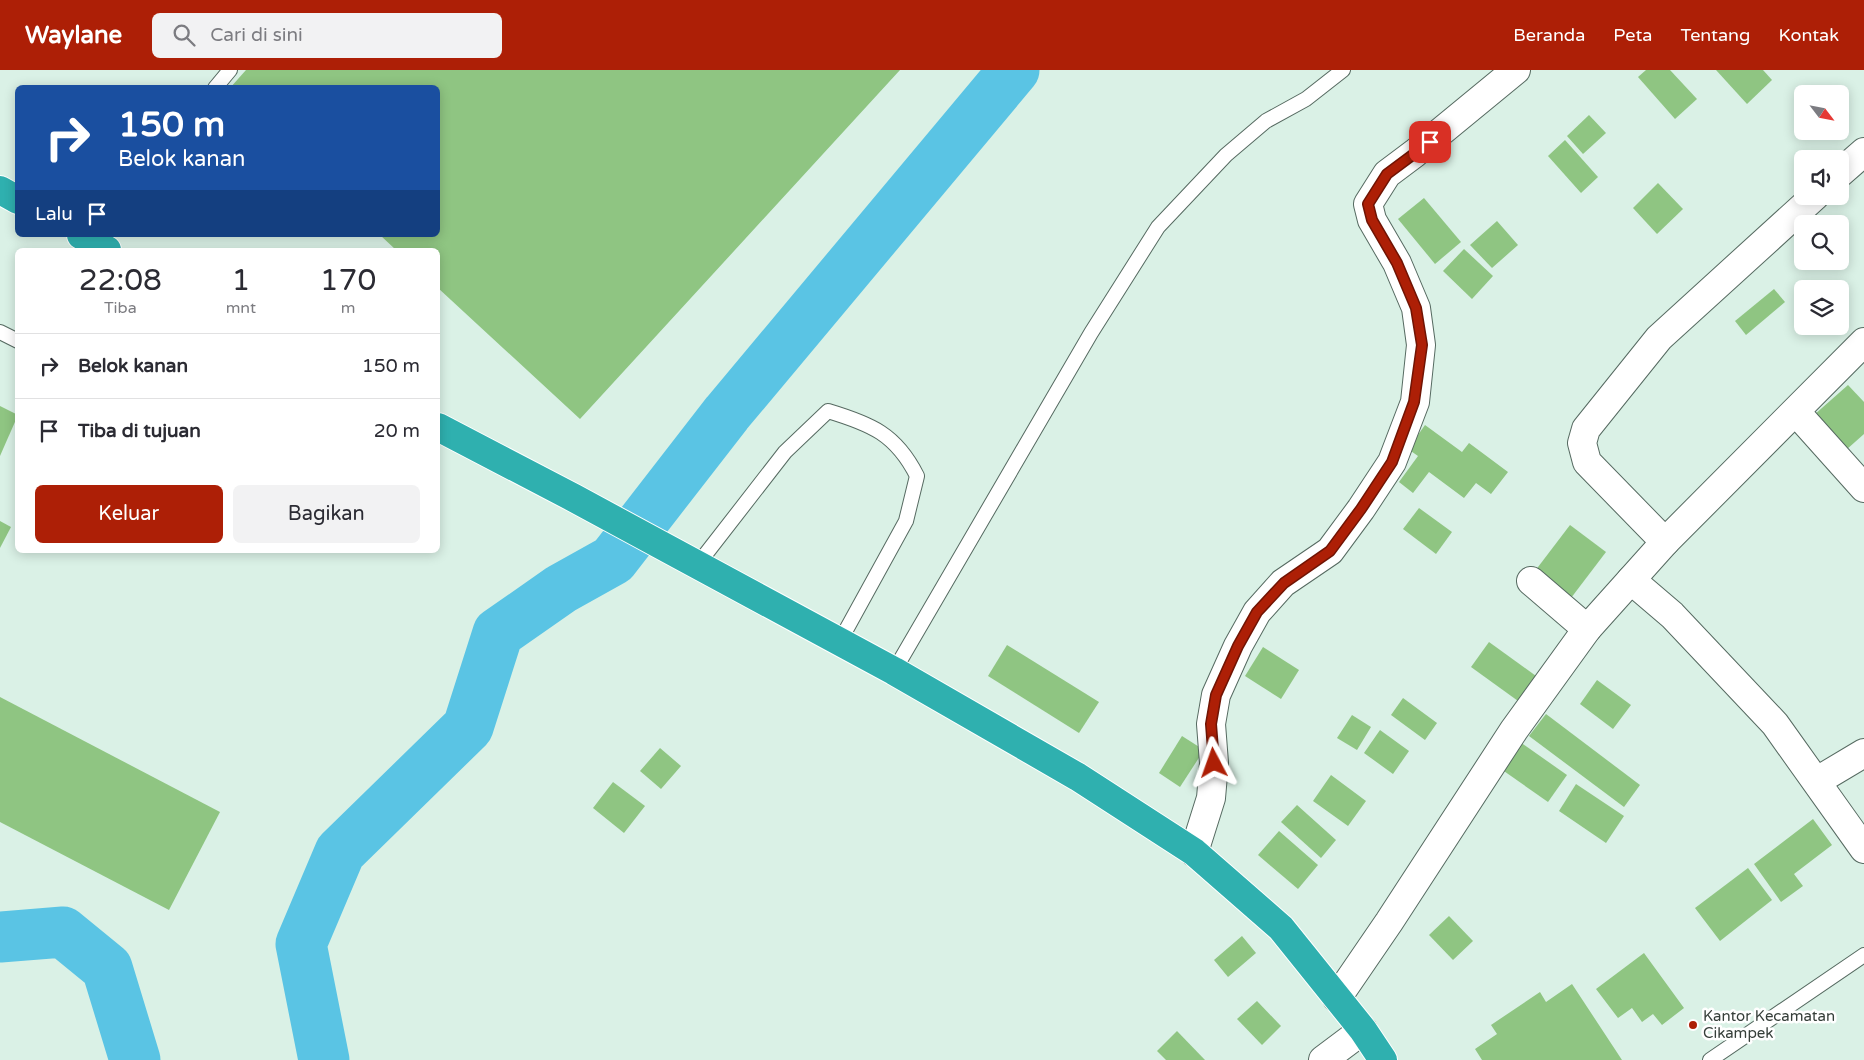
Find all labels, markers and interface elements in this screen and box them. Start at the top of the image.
search box [152,13,502,58]
text: Waylane [25,21,122,50]
icon: search [170,21,198,49]
text: Cari di sini [210,24,303,46]
text: Beranda [1513,24,1585,46]
text: Peta [1613,24,1652,46]
text: Tentang [1680,24,1750,46]
text: Kontak [1778,24,1839,46]
north arrow [1794,85,1849,140]
map controls [1794,85,1849,335]
text: 150 m [118,104,225,146]
icon: right [35,105,100,170]
pin [1409,121,1451,163]
icon: arrive [1416,128,1444,156]
text: Belok kanan [118,146,245,172]
button: sound [1794,150,1849,205]
icon: arrive [83,200,111,228]
text: Lalu [35,203,73,225]
button: search [1794,215,1849,270]
text: 22:08 [79,262,162,299]
text: 1 [231,262,250,299]
text: 170 [320,262,376,299]
button: layers [1794,280,1849,335]
text: Tiba [104,298,137,318]
text: mnt [226,298,256,318]
text: m [341,298,355,318]
icon: right [35,352,63,380]
text: Belok kanan [78,355,188,377]
text: 150 m [362,355,420,377]
icon: arrive [35,417,63,445]
text: Tiba di tujuan [78,420,201,442]
text: 20 m [374,420,420,442]
button: Keluar [35,485,223,543]
button: Bagikan [233,485,420,543]
position arrow [1187,736,1239,788]
place label: Kantor Kecamatan Cikampek [1703,1007,1835,1042]
marker: Kantor Kecamatan Cikampek [1687,1019,1699,1031]

